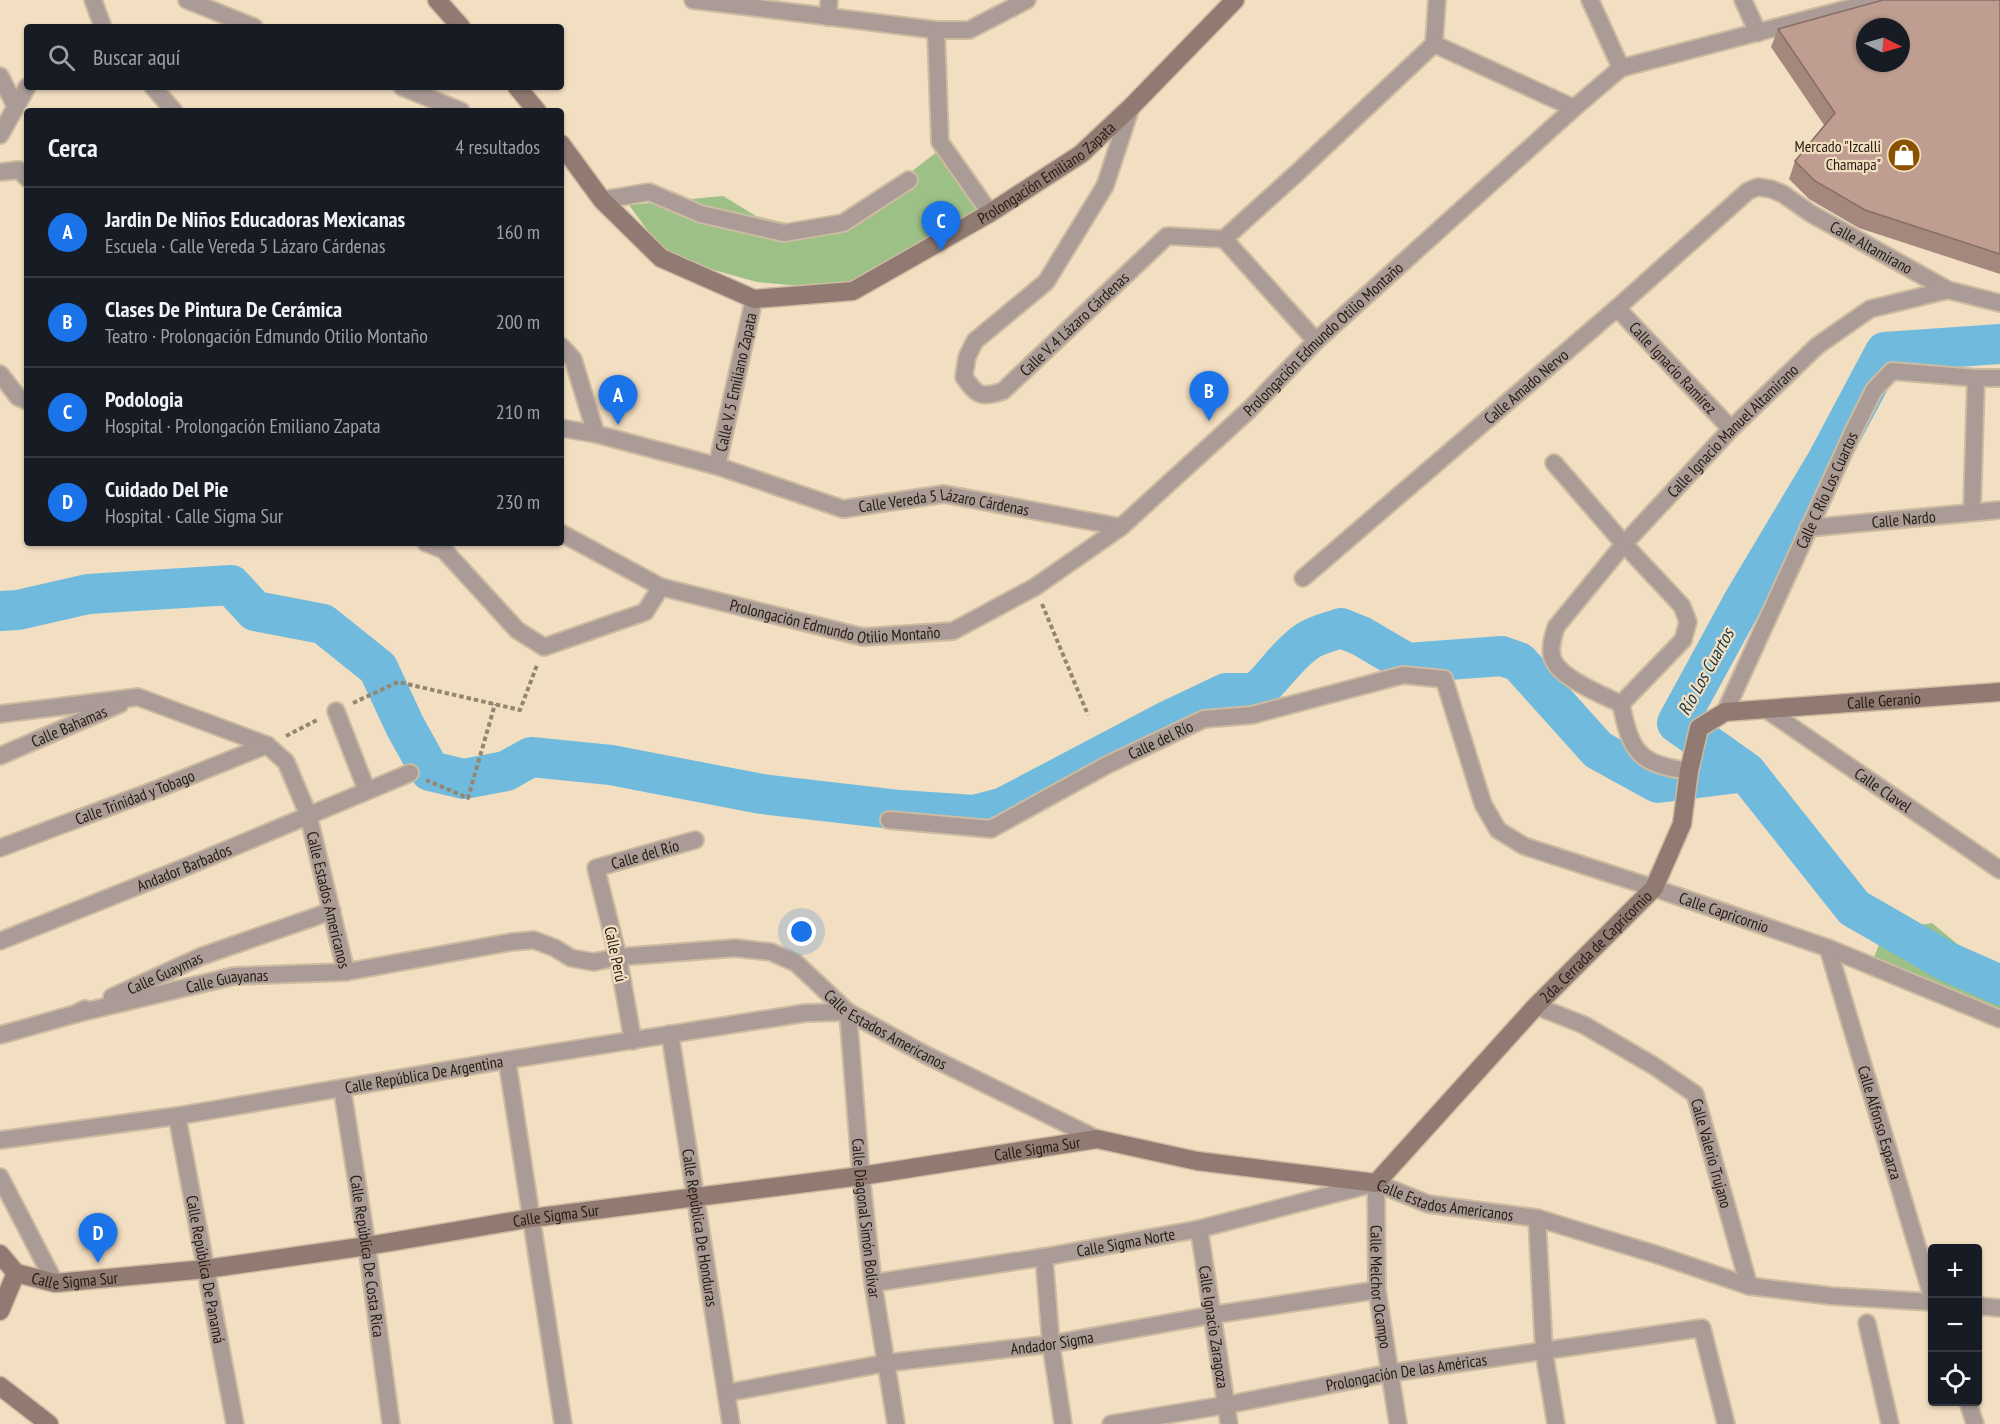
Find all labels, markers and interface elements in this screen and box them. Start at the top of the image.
north arrow [1856,18,1910,72]
search box [24,24,564,90]
icon: search [45,41,78,74]
text: Buscar aquí [93,43,180,71]
street label: Prolongación Emiliano Zapata [974,117,1119,228]
text: Cerca [48,131,98,164]
text: 4 resultados [455,134,540,160]
place label: Mercado "Izcalli Chamapa" [1795,136,1881,174]
shop icon: Mercado "Izcalli Chamapa" [1886,137,1922,173]
pin: C [922,202,960,251]
text: Jardin De Niños Educadoras Mexicanas [105,205,405,233]
street label: Calle Altamirano [1827,216,1916,278]
text: A [62,219,73,245]
text: 160 m [496,219,540,245]
text: Escuela · Calle Vereda 5 Lázaro Cárdenas [105,233,385,259]
street label: Prolongación Edmundo Otilio Montaño [1239,257,1407,420]
street label: Calle V. 4 Lázaro Cárdenas [1015,267,1133,380]
text: Clases De Pintura De Cerámica [105,295,342,323]
text: B [63,309,72,335]
text: 200 m [496,309,540,335]
street label: Calle V. 5 Emiliano Zapata [711,311,761,453]
street label: Calle Ignacio Ramírez [1625,317,1722,418]
text: Teatro · Prolongación Edmundo Otilio Montaño [105,323,428,349]
street label: Calle Amado Nervo [1480,344,1572,428]
street label: Calle Ignacio Manuel Altamirano [1663,360,1802,502]
pin: B [1190,372,1228,421]
pin: A [598,376,638,425]
text: Podologia [105,385,183,413]
text: C [63,399,72,425]
text: 210 m [496,399,540,425]
text: Hospital · Prolongación Emiliano Zapata [105,413,380,439]
street label: Calle C Río Los Cuartos [1791,429,1862,552]
text: Cuidado Del Pie [105,475,229,503]
street label: Calle Vereda 5 Lázaro Cárdenas [857,484,1031,520]
text: D [62,489,73,515]
text: 230 m [496,489,540,515]
text: Hospital · Calle Sigma Sur [105,503,283,529]
street label: Calle Nardo [1871,506,1937,532]
street label: Prolongación Edmundo Otilio Montaño [728,594,941,647]
water label: Río Los Cuartos [1672,623,1740,719]
street label: Calle Geranio [1846,688,1921,713]
street label: Calle Bahamas [28,701,110,751]
street label: Calle del Río [1125,716,1196,764]
street label: Calle Clavel [1851,763,1916,817]
street label: Calle Trinidad y Tobago [72,765,198,829]
street label: Calle Estados Americanos [303,829,355,970]
street label: Calle del Río [609,835,681,873]
street label: Andador Barbados [133,839,234,896]
street label: 2da. Cerrada de Capricornio [1535,886,1656,1007]
street label: Calle Capricornio [1677,887,1772,937]
your location [787,917,816,946]
street label: Calle Perú [600,925,632,983]
street label: Calle Guaymas [124,947,206,999]
street label: Calle Guayanas [184,965,269,997]
street label: Calle Estados Americanos [820,985,950,1074]
street label: Calle República De Argentina [343,1051,504,1097]
street label: Calle Alfonso Esparza [1854,1063,1907,1182]
street label: Calle Valerio Trujano [1687,1096,1737,1210]
street label: Calle Sigma Sur [993,1132,1082,1165]
street label: Calle Diagonal Simón Bolívar [848,1138,885,1300]
street label: Calle República De Honduras [678,1147,722,1308]
street label: Calle República De Costa Rica [346,1174,389,1338]
street label: Calle Estados Americanos [1374,1174,1515,1225]
street label: Calle República De Panamá [182,1194,230,1345]
street label: Calle Sigma Sur [511,1199,601,1231]
pin: D [78,1214,118,1263]
street label: Calle Sigma Norte [1075,1224,1177,1261]
street label: Calle Melchor Ocampo [1366,1225,1396,1350]
map controls [1928,1244,1982,1406]
button: + [1928,1244,1982,1298]
street label: Calle Ignacio Zaragoza [1195,1264,1233,1390]
street label: Calle Sigma Sur [30,1267,119,1293]
button: − [1928,1298,1982,1352]
street label: Andador Sigma [1009,1327,1095,1359]
street label: Prolongación De las Américas [1324,1349,1488,1395]
button: locate [1928,1352,1982,1406]

